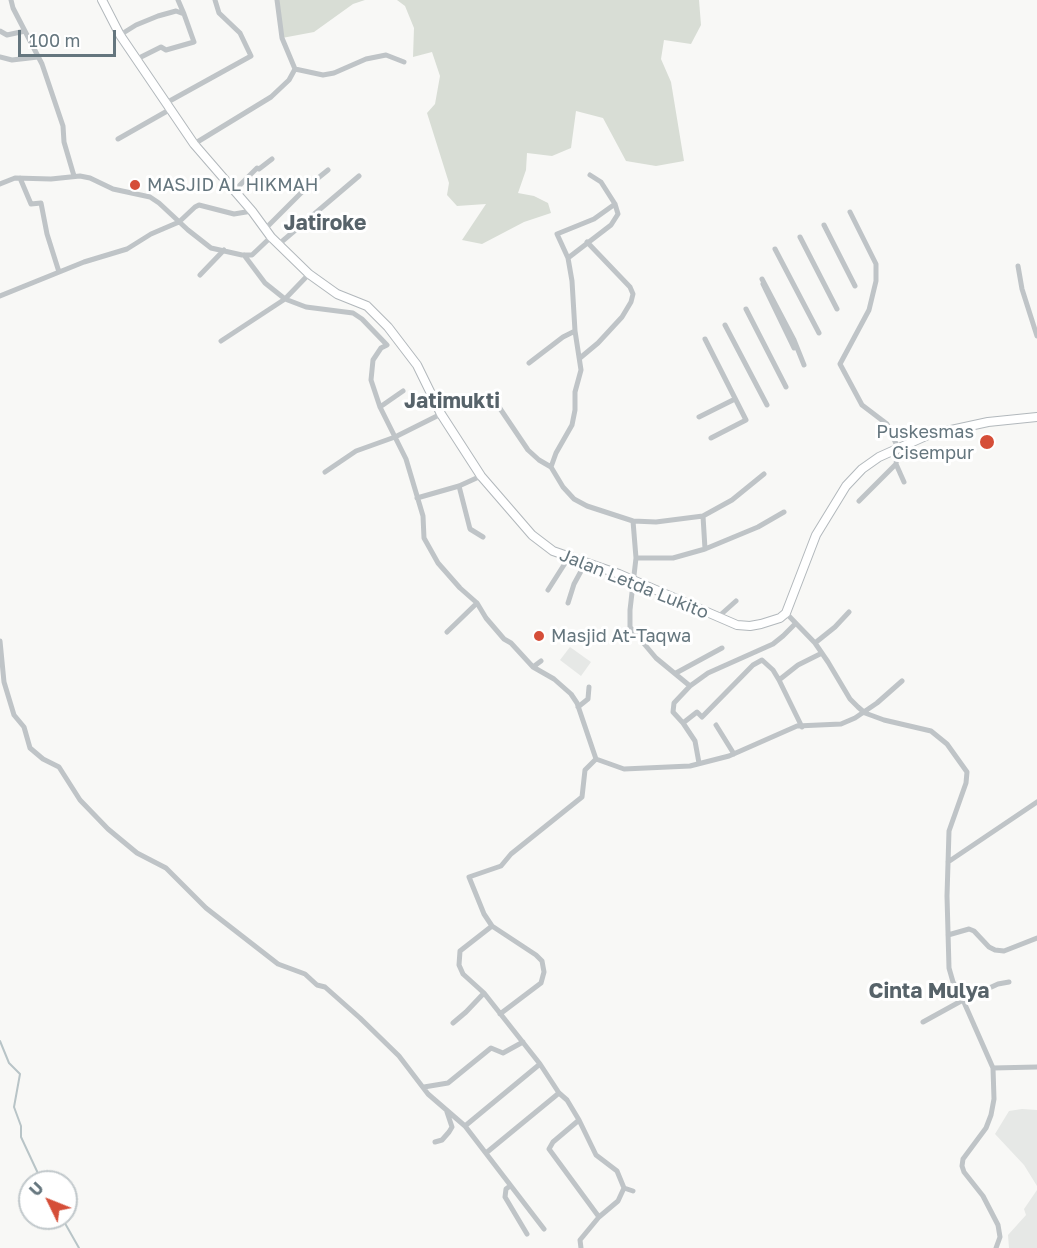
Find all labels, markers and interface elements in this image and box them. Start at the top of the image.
scale bar [21,18,118,56]
text: 100 m [29,29,80,51]
place label: MASJID AL HIKMAH [147,174,318,196]
marker: MASJID AL HIKMAH [128,178,142,192]
district label: Jatiroke [284,210,366,236]
district label: Jatimukti [404,388,500,414]
place label: Puskesmas Cisempur [876,421,974,464]
marker: Puskesmas Cisempur [978,433,996,451]
street label: Jalan Letda Lukito [556,544,712,624]
place label: Masjid At-Taqwa [551,625,691,647]
marker: Masjid At-Taqwa [532,629,546,643]
district label: Cinta Mulya [868,978,990,1004]
north arrow [18,1170,78,1230]
text: U [25,1178,48,1200]

